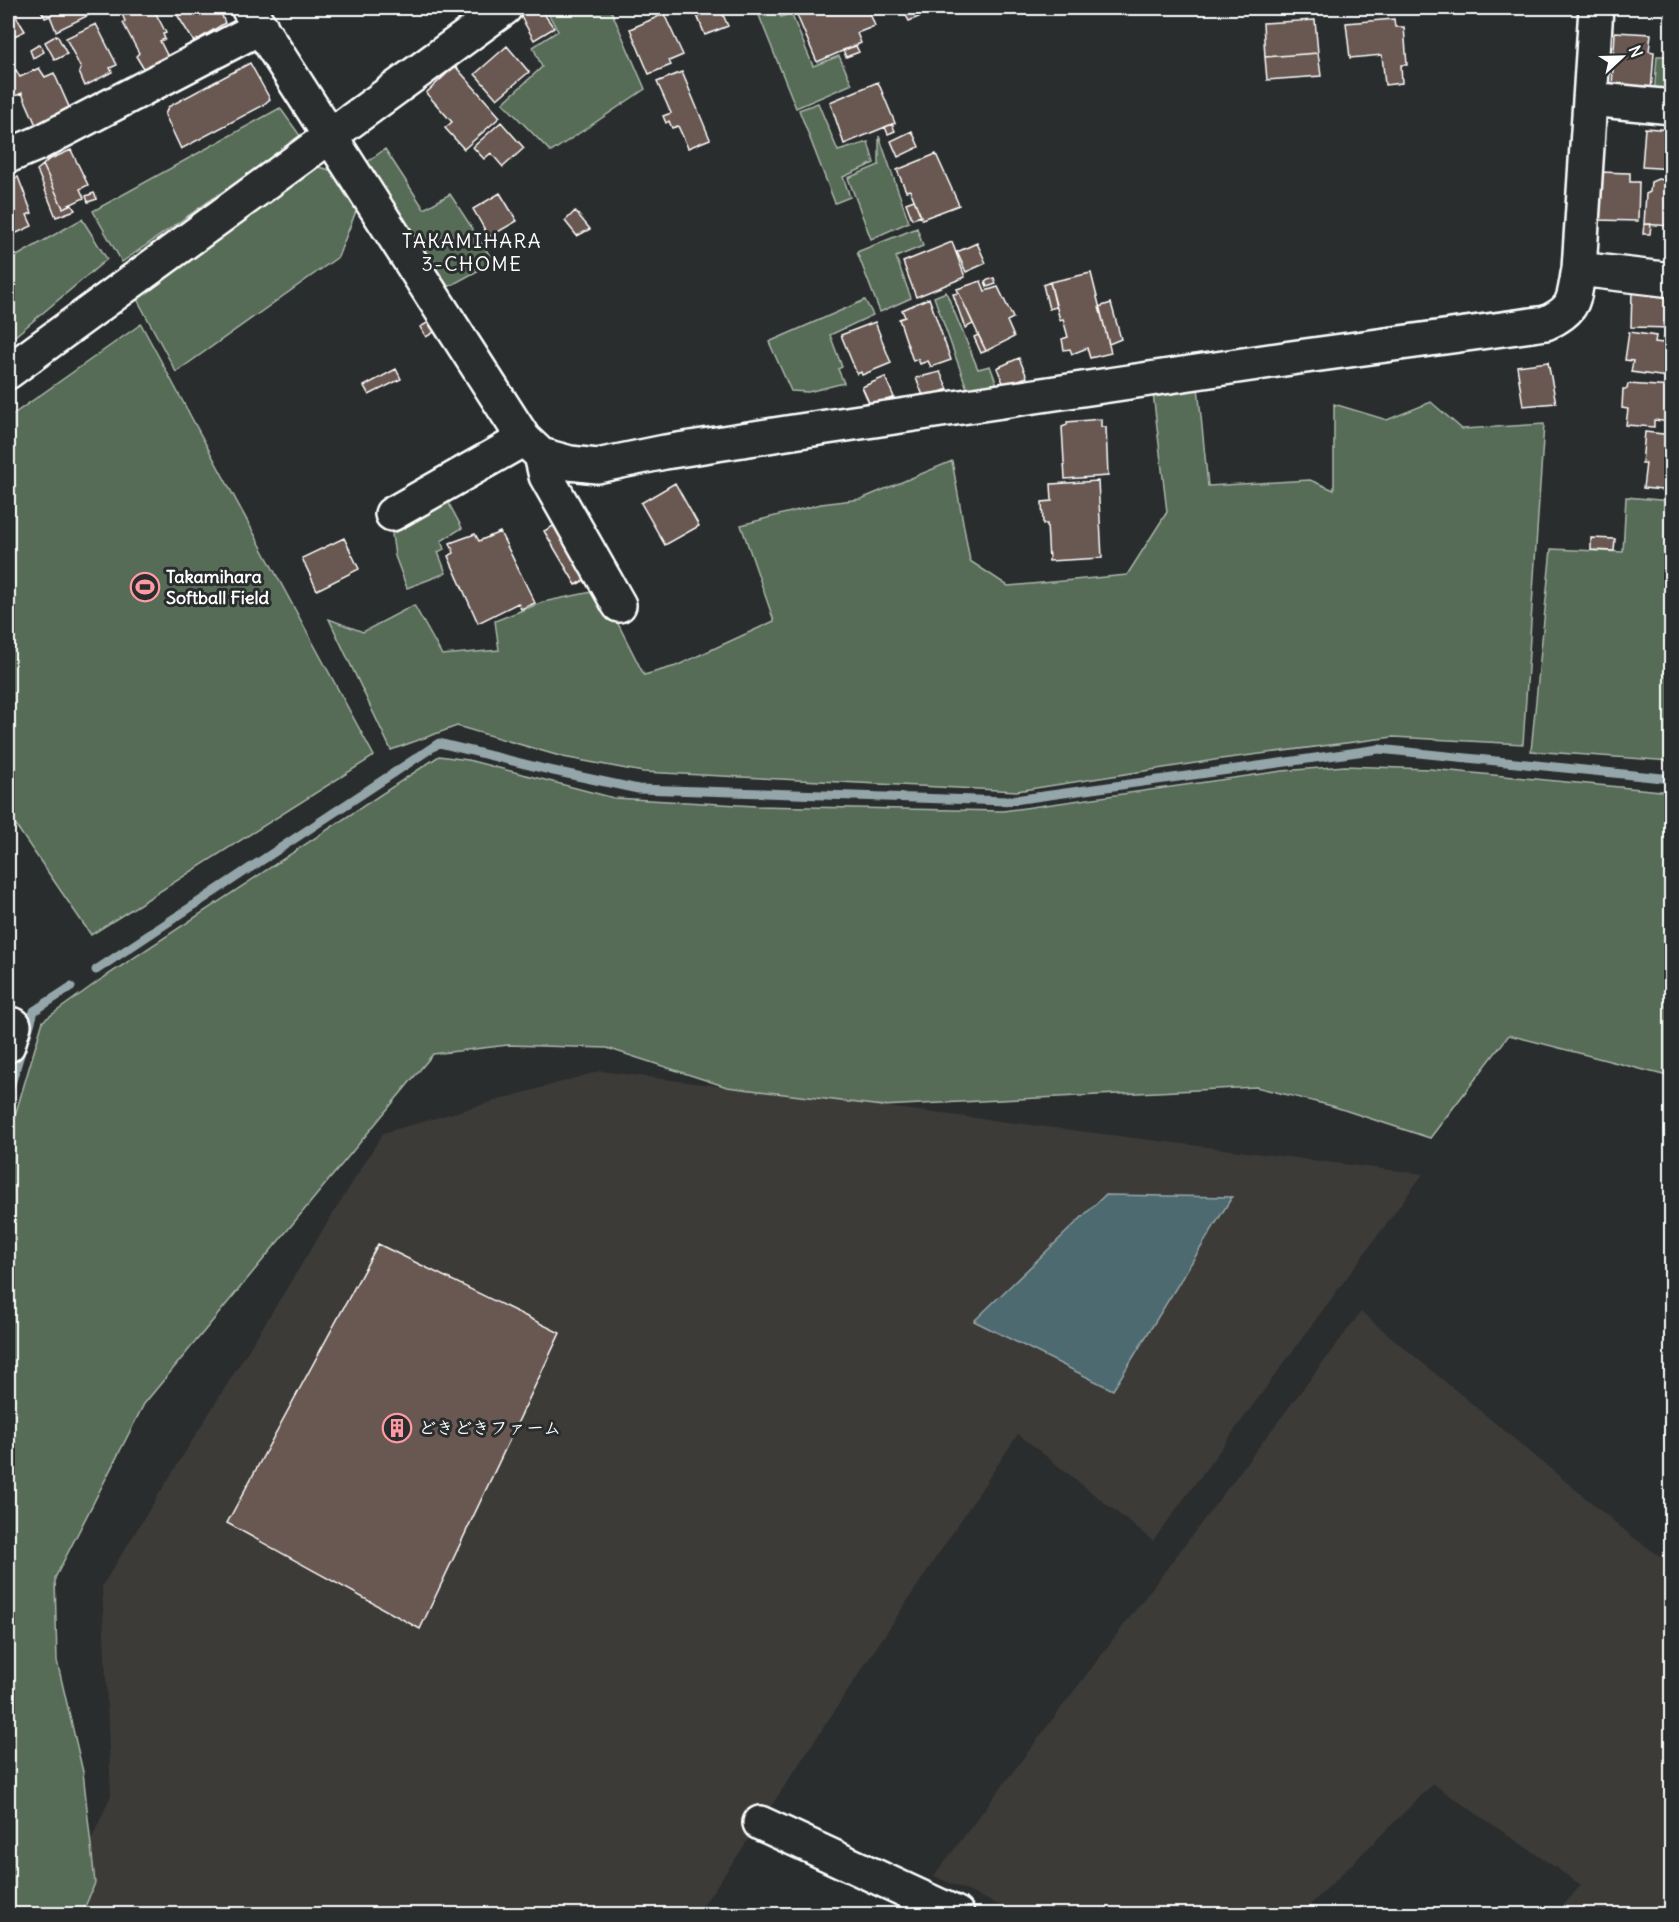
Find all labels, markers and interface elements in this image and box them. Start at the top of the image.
north arrow [1592,27,1652,87]
text: N [1625,43,1647,60]
district label: TAKAMIHARA 3-CHOME [402,228,542,276]
place label: Takamihara Softball Field [166,565,269,609]
sports icon: Takamihara Softball Field [129,571,161,603]
building icon: どきどきファーム [381,1412,413,1444]
place label: どきどきファーム [418,1416,561,1439]

